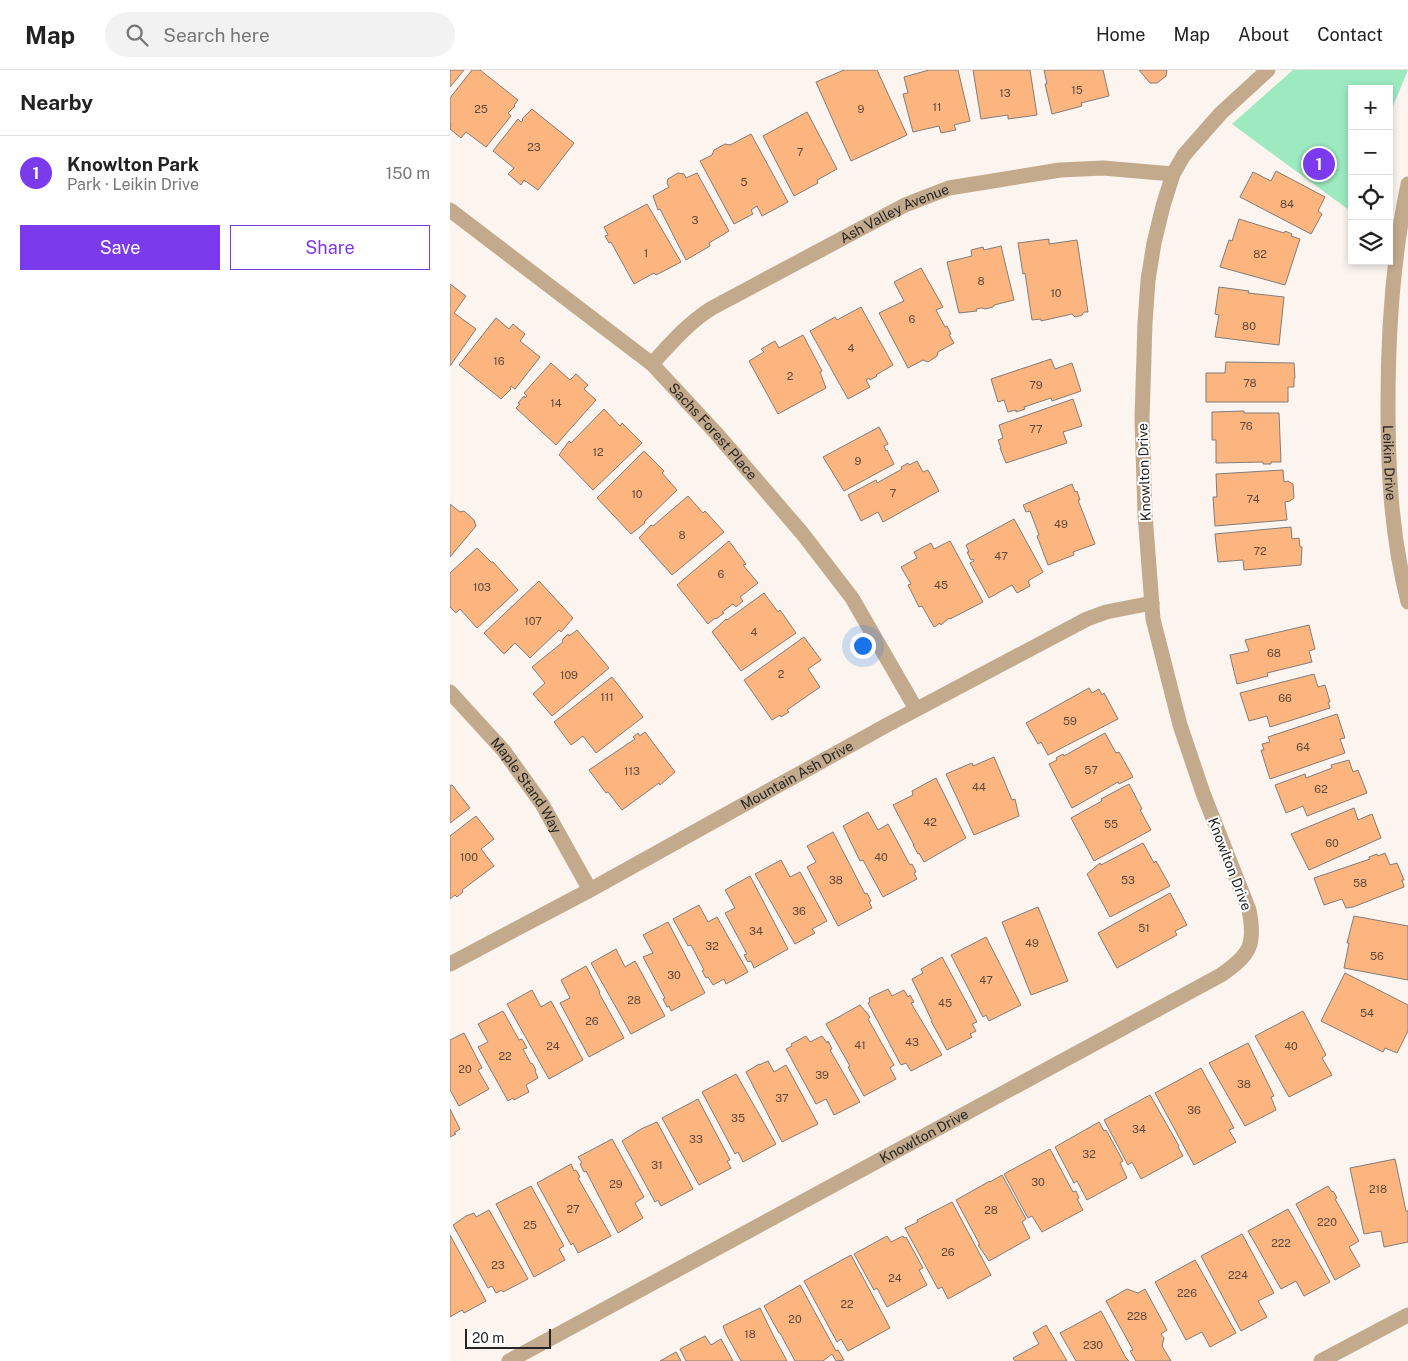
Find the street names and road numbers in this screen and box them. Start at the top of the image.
street label: Ash Valley Avenue [837,181,951,246]
street label: Sachs Forest Place [666,380,761,483]
street label: Knowlton Drive [1134,423,1154,521]
street label: Leikin Drive [1380,425,1399,501]
street label: Maple Stand Way [488,734,565,837]
street label: Mountain Ash Drive [738,737,856,813]
street label: Knowlton Drive [1205,815,1255,913]
street label: Knowlton Drive [877,1106,971,1167]

